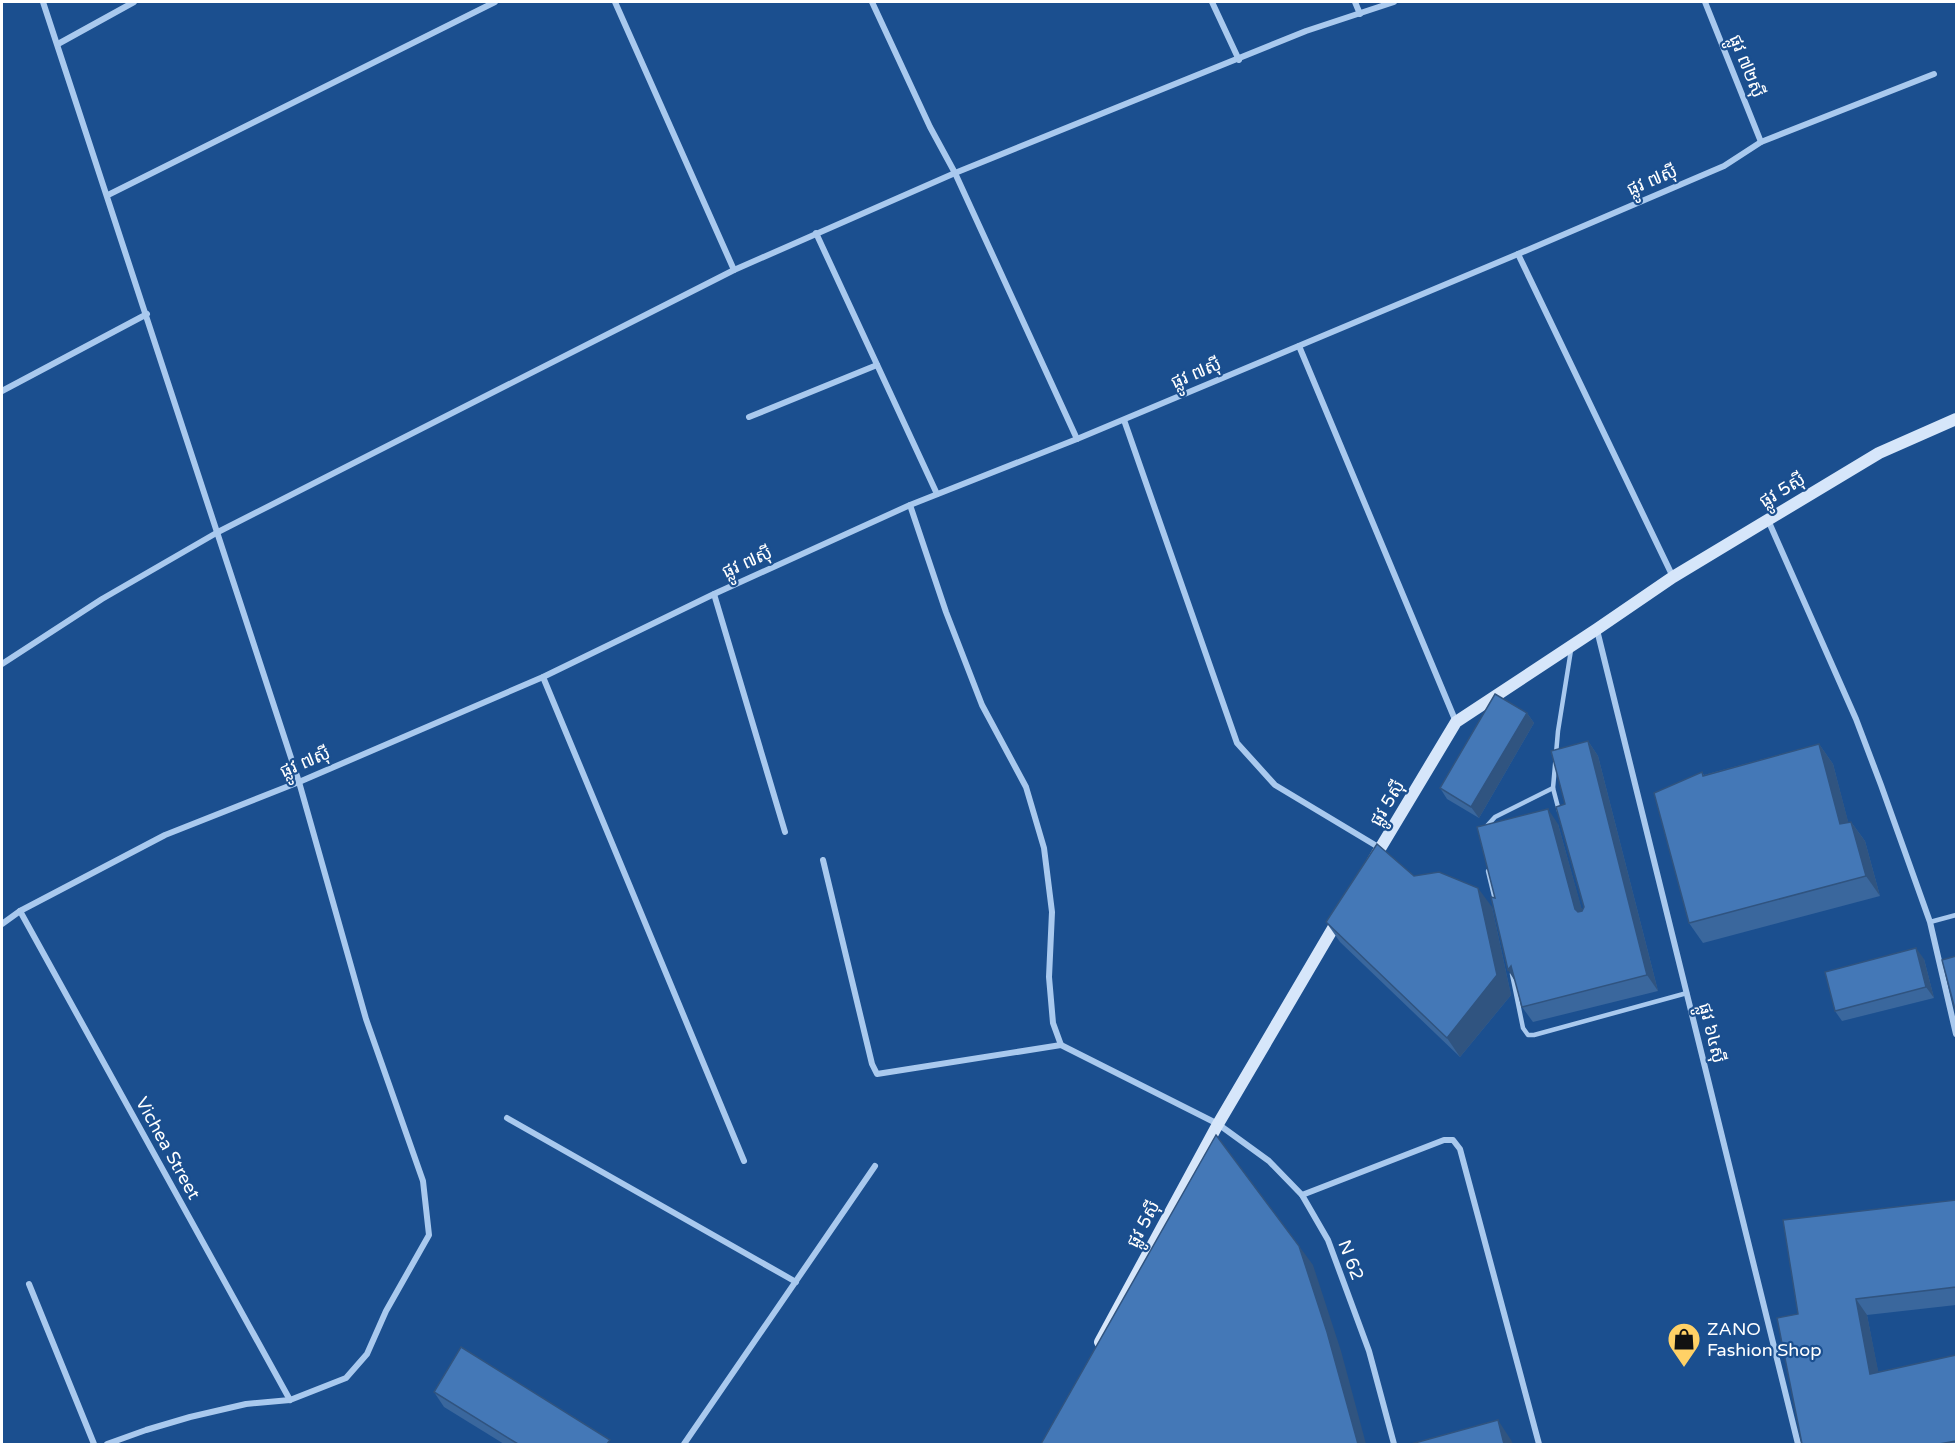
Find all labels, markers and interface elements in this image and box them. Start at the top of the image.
street label: ផ្លូវ ៧២ស៊ី [1719,31,1770,103]
street label: ផ្លូវ ៧ស៊ី [1623,160,1683,205]
street label: ផ្លូវ ៧ស៊ី [1167,353,1227,398]
street label: ផ្លូវ 5ស៊ី [1755,468,1812,517]
street label: ផ្លូវ ៧ស៊ី [718,541,778,588]
street label: ផ្លូវ ៧ស៊ី [276,742,336,787]
street label: ផ្លូវ 5ស៊ី [1365,776,1414,833]
street label: ផ្លូវ ៦៤ស៊ី [1689,1000,1730,1067]
street label: Vichea Street [131,1093,205,1203]
street label: ផ្លូវ 5ស៊ី [1122,1197,1169,1254]
street label: N 62 [1333,1237,1369,1283]
place label: ZANO Fashion Shop [1707,1318,1822,1361]
shop icon: ZANO Fashion Shop [1666,1321,1702,1368]

